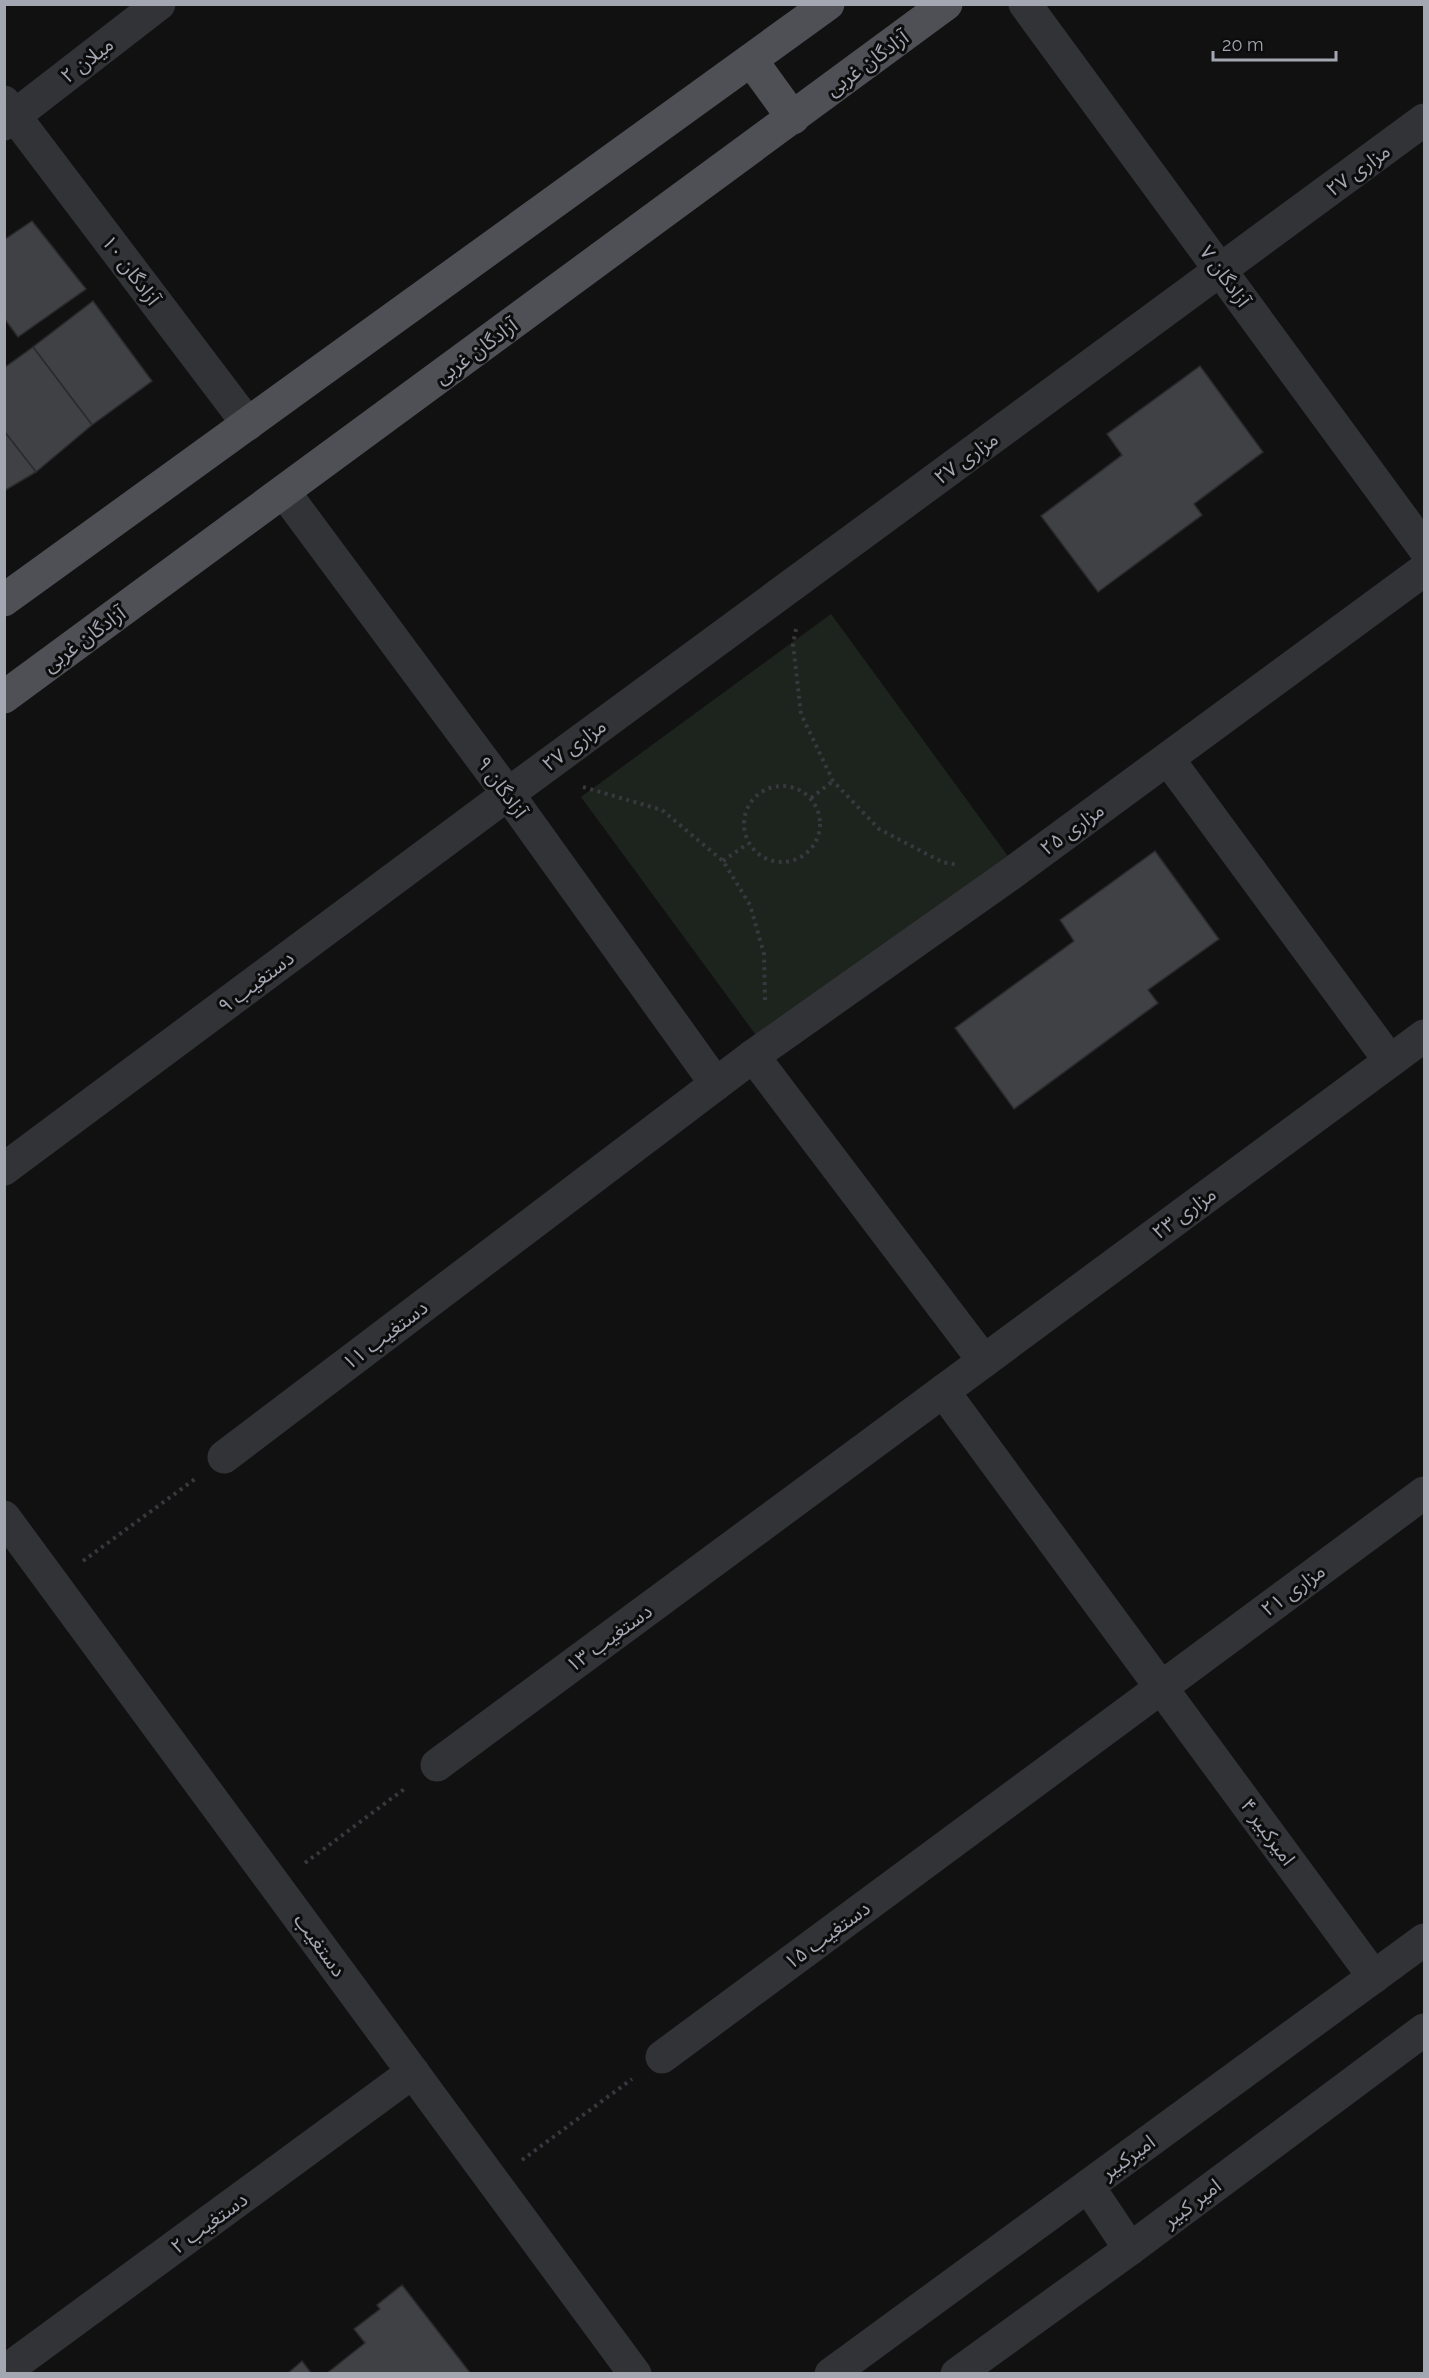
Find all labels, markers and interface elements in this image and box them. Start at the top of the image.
street label: آزادگان غربی [821,24,914,101]
scale bar [1213,24,1336,62]
street label: میلان ۲ [56,32,118,88]
text: 20 m [1222,34,1264,55]
street label: مزاری ۲۷ [1321,139,1395,201]
street label: آزادگان ۱۰ [97,230,166,311]
street label: آزادگان ۷ [1195,241,1256,312]
street label: آزادگان غربی [430,312,523,389]
street label: مزاری ۲۷ [929,427,1003,489]
street label: آزادگان غربی [38,600,131,677]
street label: مزاری ۲۷ [537,714,611,776]
street label: آزادگان ۹ [472,752,533,823]
street label: مزاری ۲۵ [1035,798,1109,860]
street label: دستغیب ۹ [213,946,299,1018]
street label: مزاری ۲۳ [1147,1182,1221,1244]
street label: دستغیب ۱۱ [338,1295,432,1375]
street label: مزاری ۲۱ [1256,1559,1330,1621]
street label: دستغیب ۱۳ [561,1599,657,1677]
street label: امیرکبیر ۴ [1236,1794,1300,1870]
street label: دستغیب ۱۵ [779,1896,875,1974]
street label: دستغیب [289,1909,351,1981]
street label: امیرکبیر [1096,2130,1159,2185]
street label: امیر کبیر [1158,2173,1226,2233]
street label: دستغیب ۲ [166,2187,252,2259]

